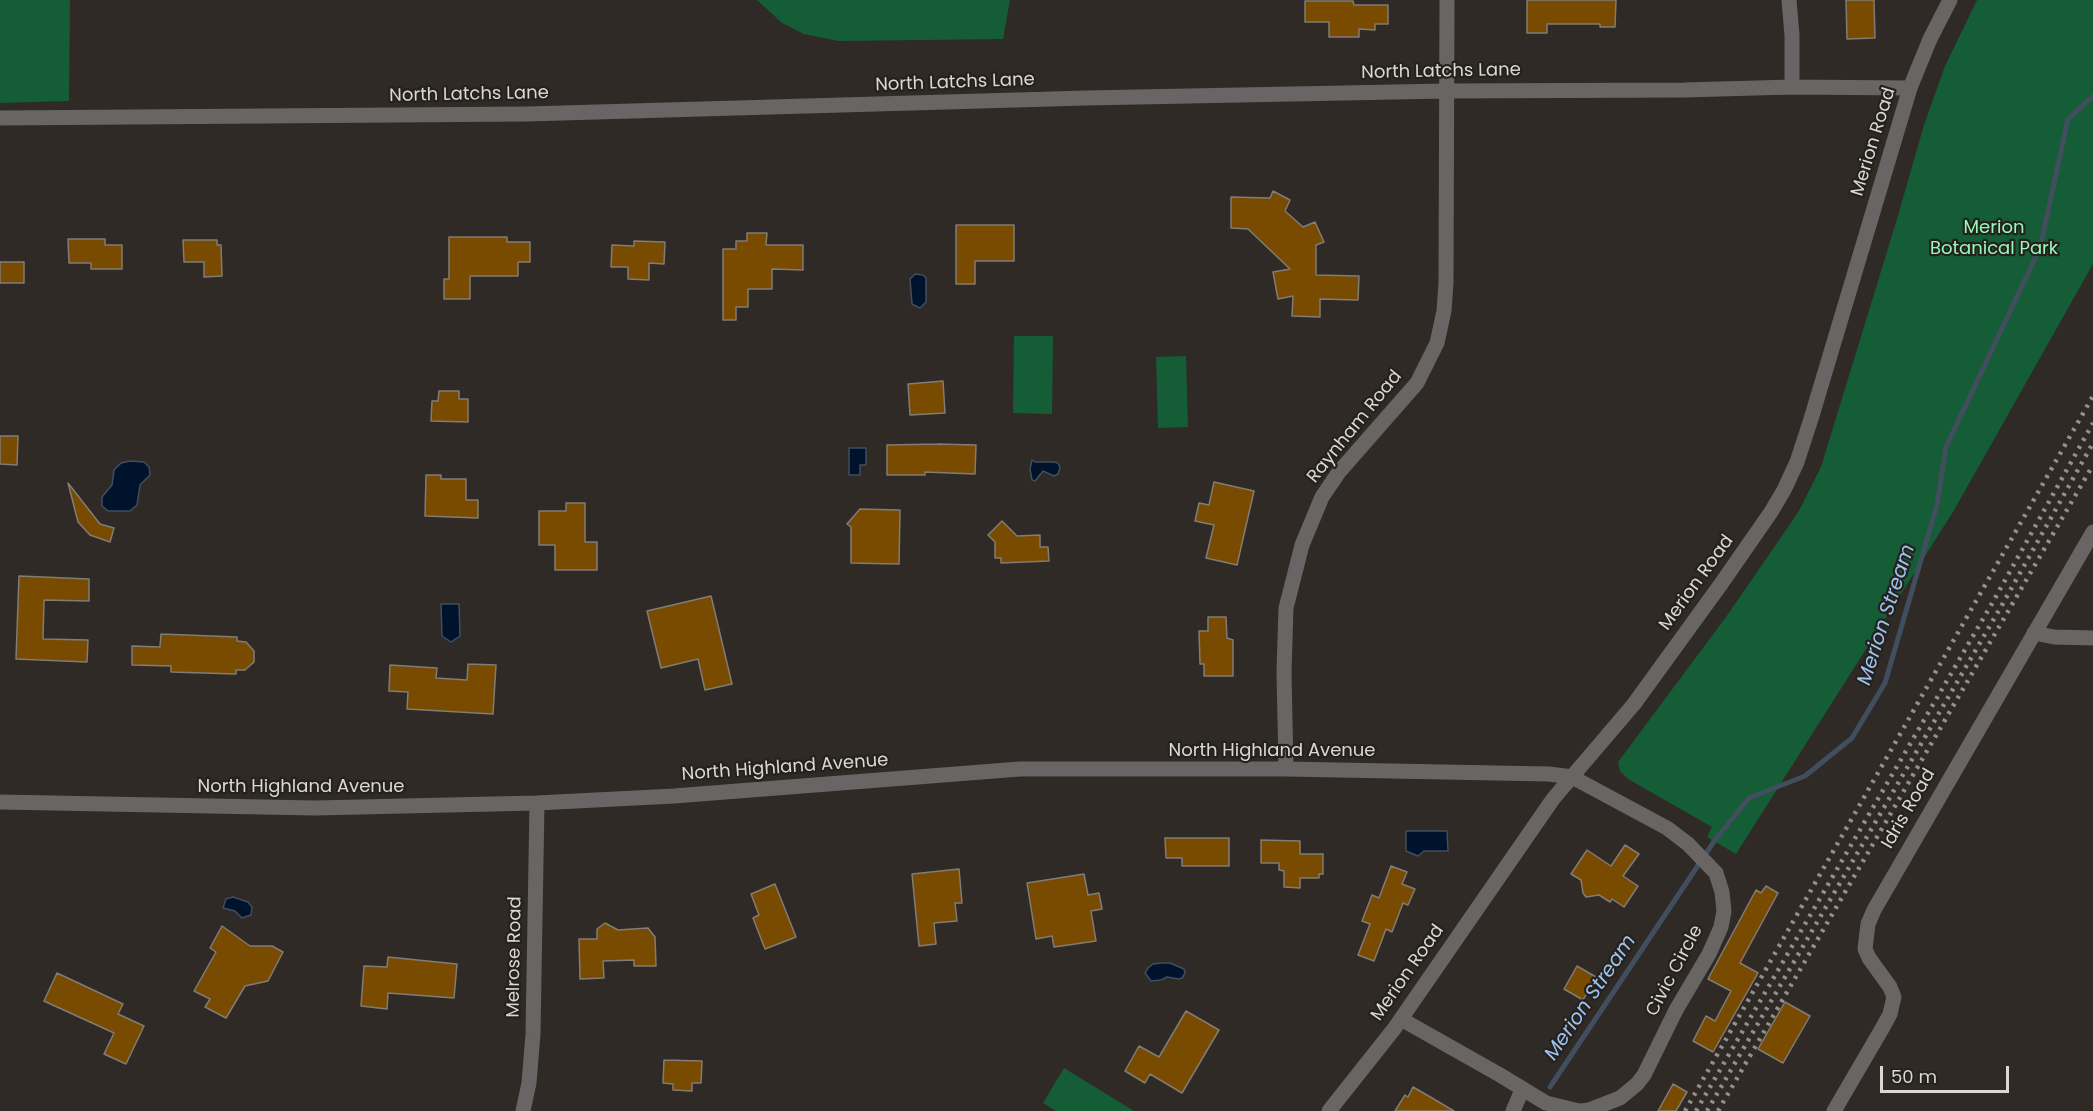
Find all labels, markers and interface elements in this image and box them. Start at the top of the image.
street label: North Latchs Lane [1361,60,1521,84]
street label: North Latchs Lane [875,69,1035,97]
street label: North Latchs Lane [389,83,549,107]
street label: Merion Road [1847,85,1901,199]
park label: Merion Botanical Park [1930,217,2058,260]
street label: Raynham Road [1303,366,1407,488]
street label: Merion Road [1655,531,1739,635]
water label: Merion Stream [1853,542,1921,688]
street label: North Highland Avenue [1168,740,1376,762]
street label: North Highland Avenue [681,750,889,786]
street label: Idris Road [1877,765,1941,853]
street label: North Highland Avenue [197,776,405,798]
street label: Melrose Road [503,896,527,1018]
street label: Merion Road [1367,921,1449,1025]
street label: Civic Circle [1642,922,1708,1020]
water label: Merion Stream [1540,931,1642,1065]
scale bar [1883,1054,2012,1092]
text: 50 m [1891,1064,1937,1089]

